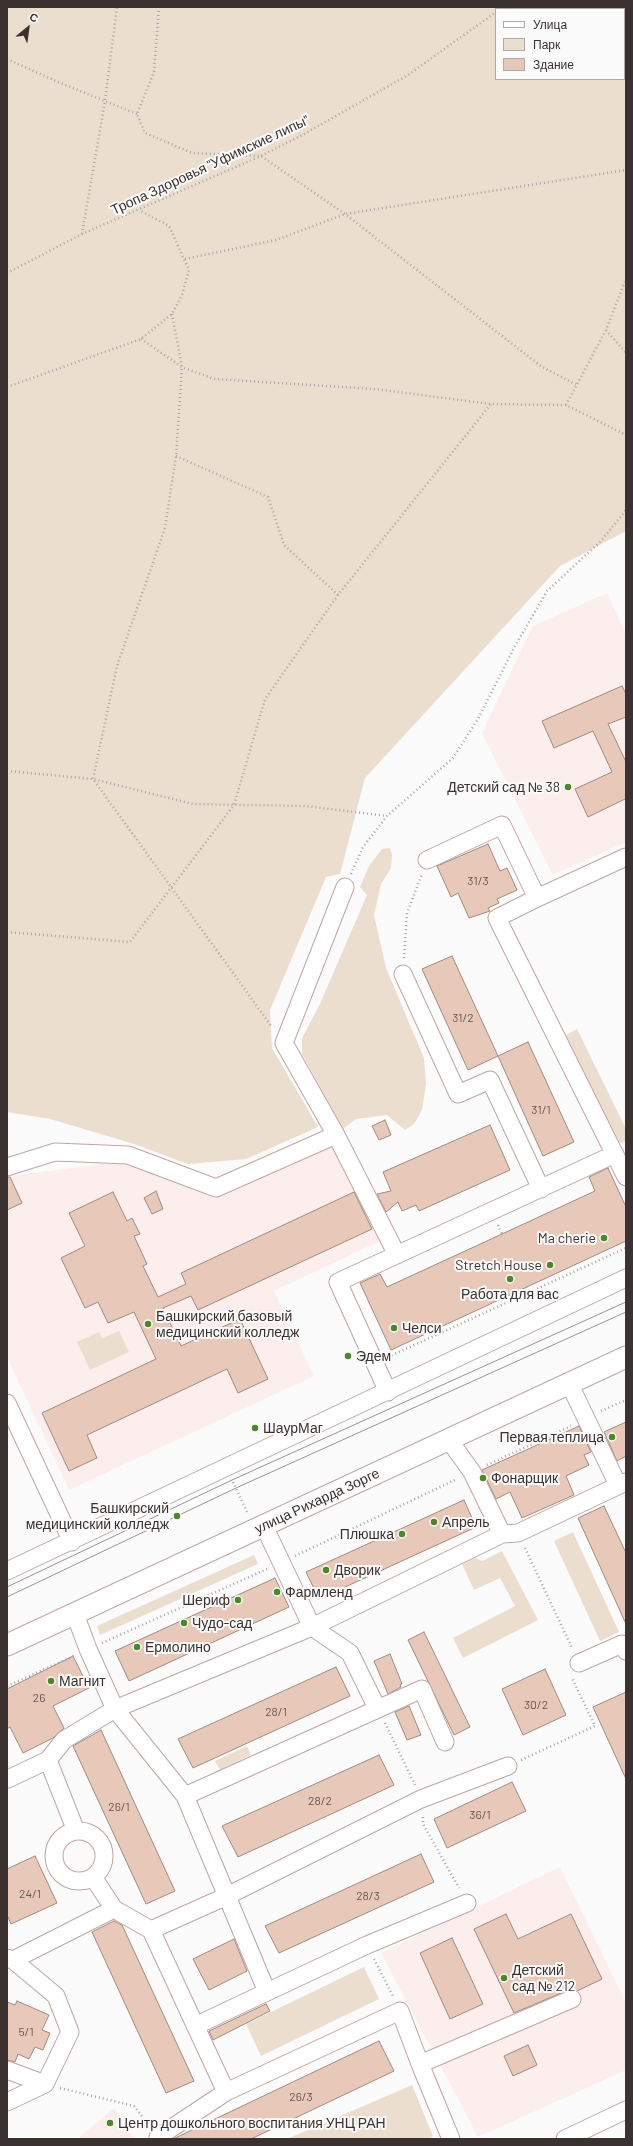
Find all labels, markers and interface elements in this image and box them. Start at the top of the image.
north arrow [8,8,48,48]
legend [495,8,625,80]
text: С [27,9,41,25]
text: Улица [533,17,567,31]
text: Парк [533,37,560,51]
text: Здание [533,57,574,71]
street label: Тропа Здоровья "Уфимские липы" [108,112,312,218]
place label: Детский сад № 38 [447,779,560,795]
marker: Детский сад № 38 [563,782,573,792]
house number: 31/3 [467,874,489,888]
house number: 31/2 [452,1011,474,1025]
house number: 31/1 [531,1103,551,1117]
place label: Ma cherie [538,1230,596,1246]
marker: Ma cherie [599,1233,609,1243]
place label: Stretch House [455,1257,542,1273]
marker: Stretch House [545,1260,555,1270]
marker: Работа для вас [505,1274,515,1284]
place label: Работа для вас [461,1286,559,1302]
place label: Башкирский базовый медицинский колледж [156,1308,299,1340]
marker: Башкирский базовый медицинский колледж [143,1319,153,1329]
place label: Челси [402,1320,442,1336]
marker: Челси [389,1323,399,1333]
place label: Эдем [356,1348,391,1364]
marker: Эдем [343,1351,353,1361]
place label: ШаурМаг [263,1420,323,1436]
marker: ШаурМаг [250,1423,260,1433]
place label: Первая теплица [500,1429,604,1445]
marker: Первая теплица [607,1432,617,1442]
street label: улица Рихарда Зорге [252,1465,382,1537]
place label: Фонарщик [491,1470,558,1486]
marker: Фонарщик [478,1473,488,1483]
place label: Башкирский медицинский колледж [26,1500,169,1532]
marker: Башкирский медицинский колледж [172,1511,182,1521]
place label: Апрель [442,1514,489,1530]
marker: Апрель [429,1517,439,1527]
place label: Плюшка [340,1526,394,1542]
marker: Плюшка [397,1529,407,1539]
place label: Дворик [334,1562,380,1578]
marker: Дворик [321,1565,331,1575]
place label: Фармленд [285,1584,353,1600]
marker: Фармленд [272,1587,282,1597]
place label: Шериф [182,1592,230,1608]
marker: Шериф [233,1595,243,1605]
place label: Чудо-сад [192,1615,252,1631]
marker: Чудо-сад [179,1618,189,1628]
place label: Ермолино [145,1639,211,1655]
marker: Ермолино [132,1642,142,1652]
place label: Магнит [59,1673,106,1689]
marker: Магнит [46,1676,56,1686]
house number: 26 [33,1691,45,1705]
house number: 30/2 [524,1698,548,1712]
house number: 28/1 [265,1705,287,1719]
house number: 28/2 [308,1794,332,1808]
house number: 26/1 [108,1800,130,1814]
house number: 36/1 [469,1808,491,1822]
house number: 24/1 [19,1887,41,1901]
house number: 28/3 [356,1889,380,1903]
place label: Детский сад № 212 [512,1962,575,1994]
marker: Детский сад № 212 [499,1973,509,1983]
house number: 5/1 [18,2025,34,2039]
house number: 26/3 [289,2090,313,2104]
place label: Центр дошкольного воспитания УНЦ РАН [118,2115,386,2131]
marker: Центр дошкольного воспитания УНЦ РАН [105,2118,115,2128]

